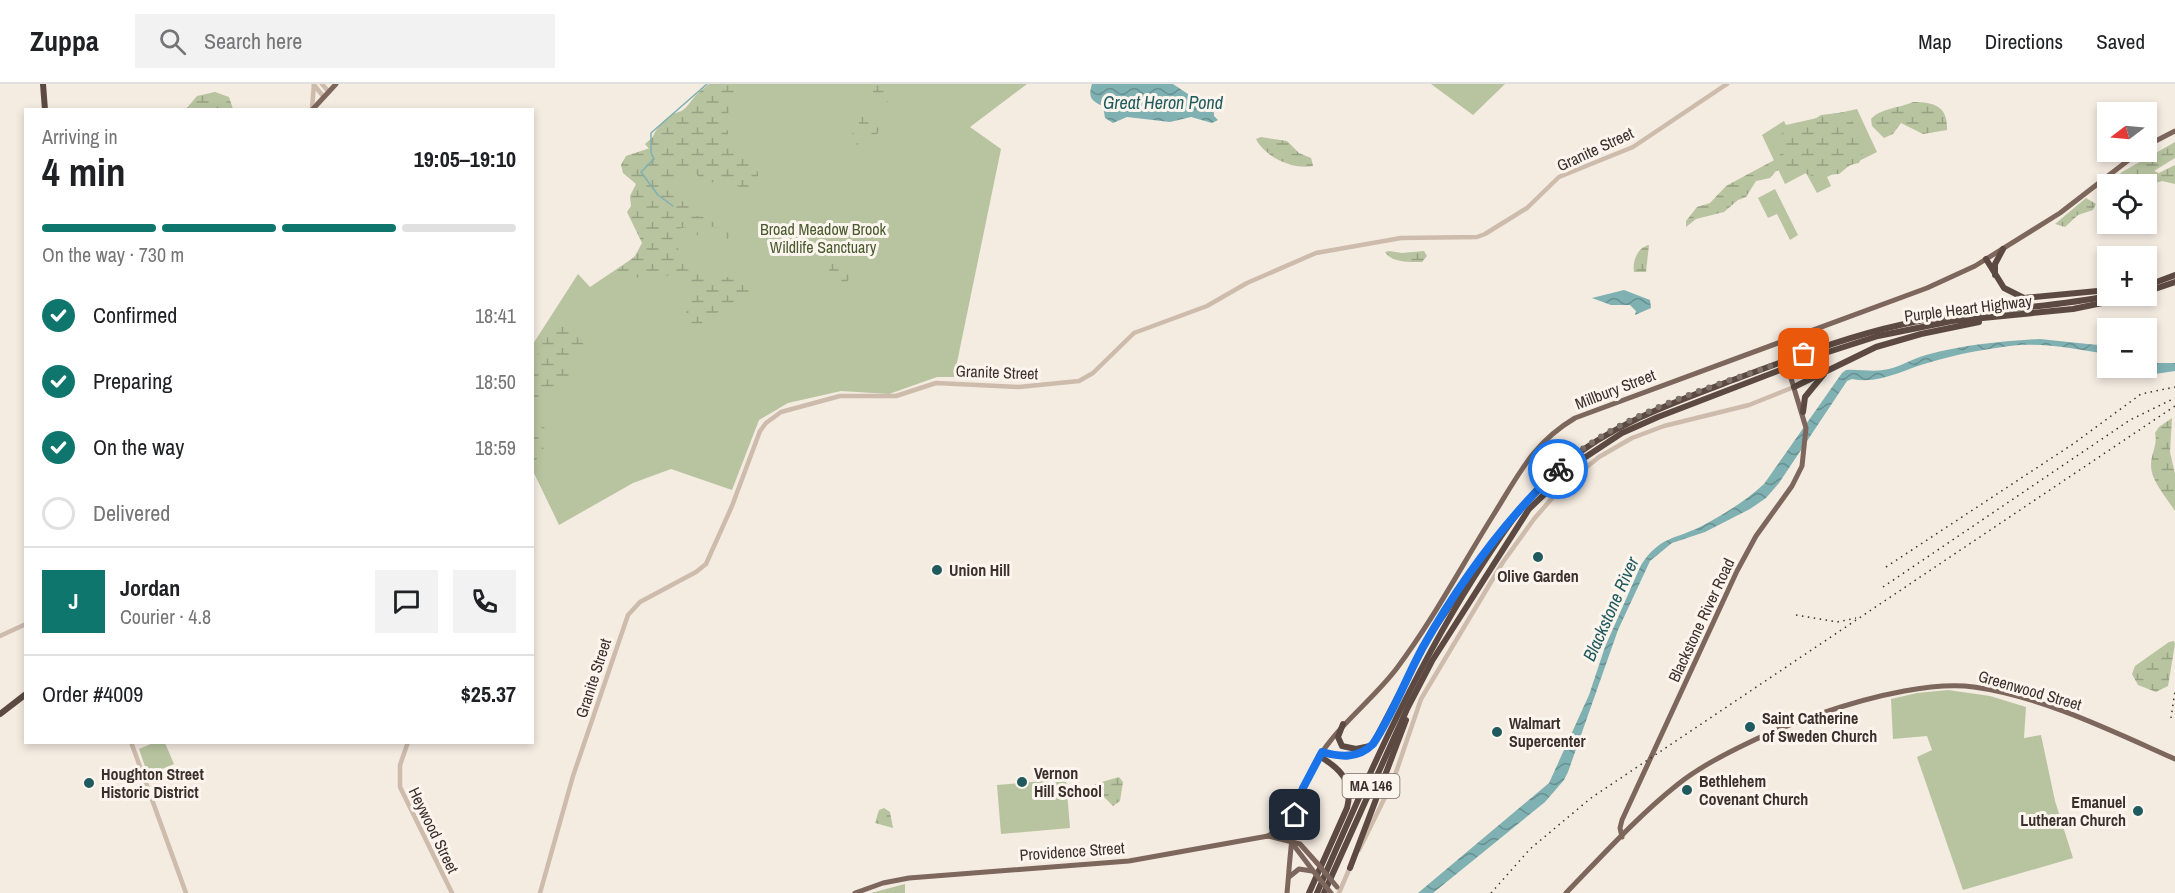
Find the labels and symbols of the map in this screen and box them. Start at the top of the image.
water label: Great Heron Pond [1103,90,1224,115]
north arrow [2097,102,2157,162]
street label: Granite Street [1553,121,1637,176]
park label: Broad Meadow Brook Wildlife Sanctuary [760,218,887,258]
street label: Purple Heart Highway [1903,289,2033,327]
pin [1778,328,1829,379]
street label: Granite Street [955,360,1039,384]
street label: Millbury Street [1572,363,1659,414]
courier [1528,439,1588,499]
marker: Olive Garden [1531,550,1545,564]
water label: Blackstone River [1576,552,1645,665]
street label: Blackstone River Road [1663,555,1739,685]
place label: Union Hill [949,559,1010,581]
marker: Union Hill [930,563,944,577]
place label: Olive Garden [1497,565,1579,587]
street label: Granite Street [570,635,616,721]
street label: Greenwood Street [1976,665,2085,715]
place label: Saint Catherine of Sweden Church [1762,707,1877,747]
place label: Walmart Supercenter [1509,712,1586,752]
marker: Saint Catherine of Sweden Church [1743,720,1757,734]
marker: Walmart Supercenter [1490,725,1504,739]
place label: Vernon Hill School [1034,762,1102,802]
place label: Houghton Street Historic District [101,763,204,803]
place label: Bethlehem Covenant Church [1699,770,1808,810]
road number: MA 146 [1342,774,1400,798]
marker: Vernon Hill School [1015,775,1029,789]
marker: Houghton Street Historic District [82,776,96,790]
street label: Heywood Street [404,783,464,877]
marker: Bethlehem Covenant Church [1680,783,1694,797]
pin [1269,789,1320,840]
place label: Emanuel Lutheran Church [2020,791,2126,831]
marker: Emanuel Lutheran Church [2131,804,2145,818]
street label: Providence Street [1019,836,1125,866]

